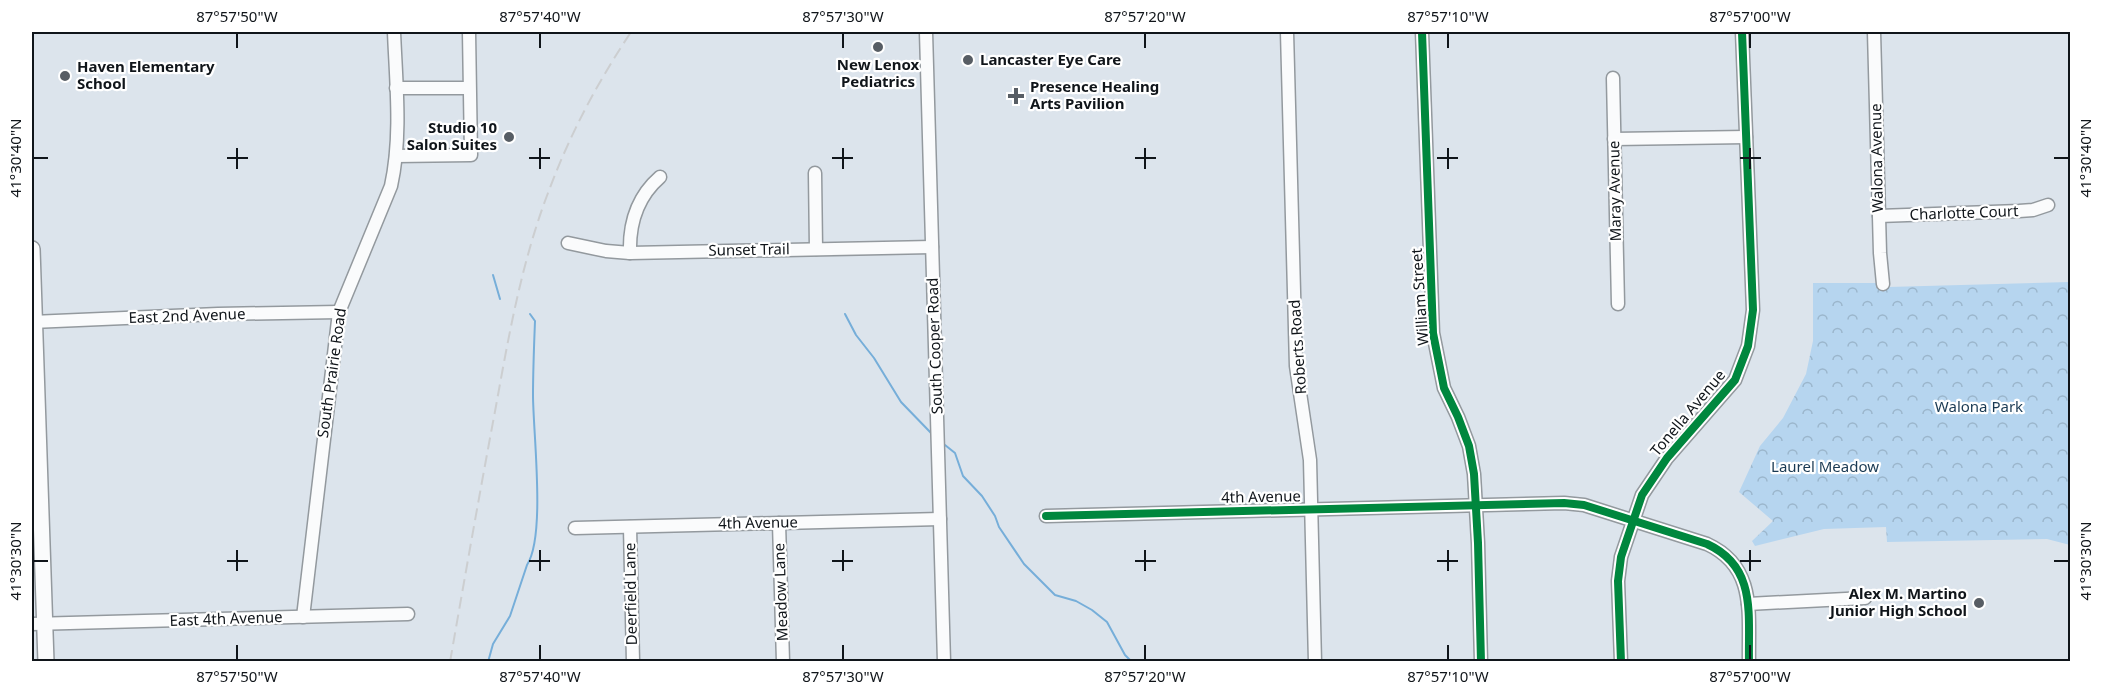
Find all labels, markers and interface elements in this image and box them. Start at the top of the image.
text: 87°57'50"W [196,6,278,26]
text: 87°57'40"W [499,6,581,26]
text: 87°57'30"W [802,6,884,26]
text: 87°57'20"W [1104,6,1186,26]
text: 87°57'10"W [1407,6,1489,26]
text: 87°57'00"W [1709,6,1791,26]
marker: New Lenox Pediatrics [871,40,885,54]
place label: Lancaster Eye Care [980,49,1121,69]
marker: Lancaster Eye Care [961,53,975,67]
place label: New Lenox Pediatrics [837,54,920,91]
place label: Haven Elementary School [77,56,215,93]
marker: Haven Elementary School [58,69,72,83]
place label: Presence Healing Arts Pavilion [1030,76,1159,113]
marker: Presence Healing Arts Pavilion [1007,87,1025,105]
street label: Walona Avenue [1865,103,1887,213]
place label: Studio 10 Salon Suites [407,117,497,154]
text: 41°30'40"N [5,119,25,197]
text: 41°30'40"N [2075,119,2095,197]
marker: Studio 10 Salon Suites [502,130,516,144]
street label: Maray Avenue [1603,141,1625,241]
street label: Charlotte Court [1909,200,2019,224]
street label: Sunset Trail [708,238,790,260]
street label: William Street [1406,247,1432,346]
street label: South Cooper Road [922,277,946,415]
street label: Roberts Road [1284,299,1310,395]
street label: East 2nd Avenue [128,303,246,327]
street label: South Prairie Road [312,307,350,439]
street label: Tonella Avenue [1645,365,1729,460]
park label: Walona Park [1935,396,2023,416]
park label: Laurel Meadow [1771,456,1879,476]
street label: 4th Avenue [1221,485,1301,507]
street label: 4th Avenue [718,511,798,533]
text: 41°30'30"N [5,522,25,600]
text: 41°30'30"N [2075,522,2095,600]
street label: Deerfield Lane [619,543,641,645]
street label: Meadow Lane [768,543,792,641]
place label: Alex M. Martino Junior High School [1828,583,1967,620]
marker: Alex M. Martino Junior High School [1972,596,1986,610]
street label: East 4th Avenue [169,606,283,630]
text: 87°57'50"W [196,666,278,686]
text: 87°57'40"W [499,666,581,686]
text: 87°57'30"W [802,666,884,686]
text: 87°57'20"W [1104,666,1186,686]
text: 87°57'10"W [1407,666,1489,686]
text: 87°57'00"W [1709,666,1791,686]

